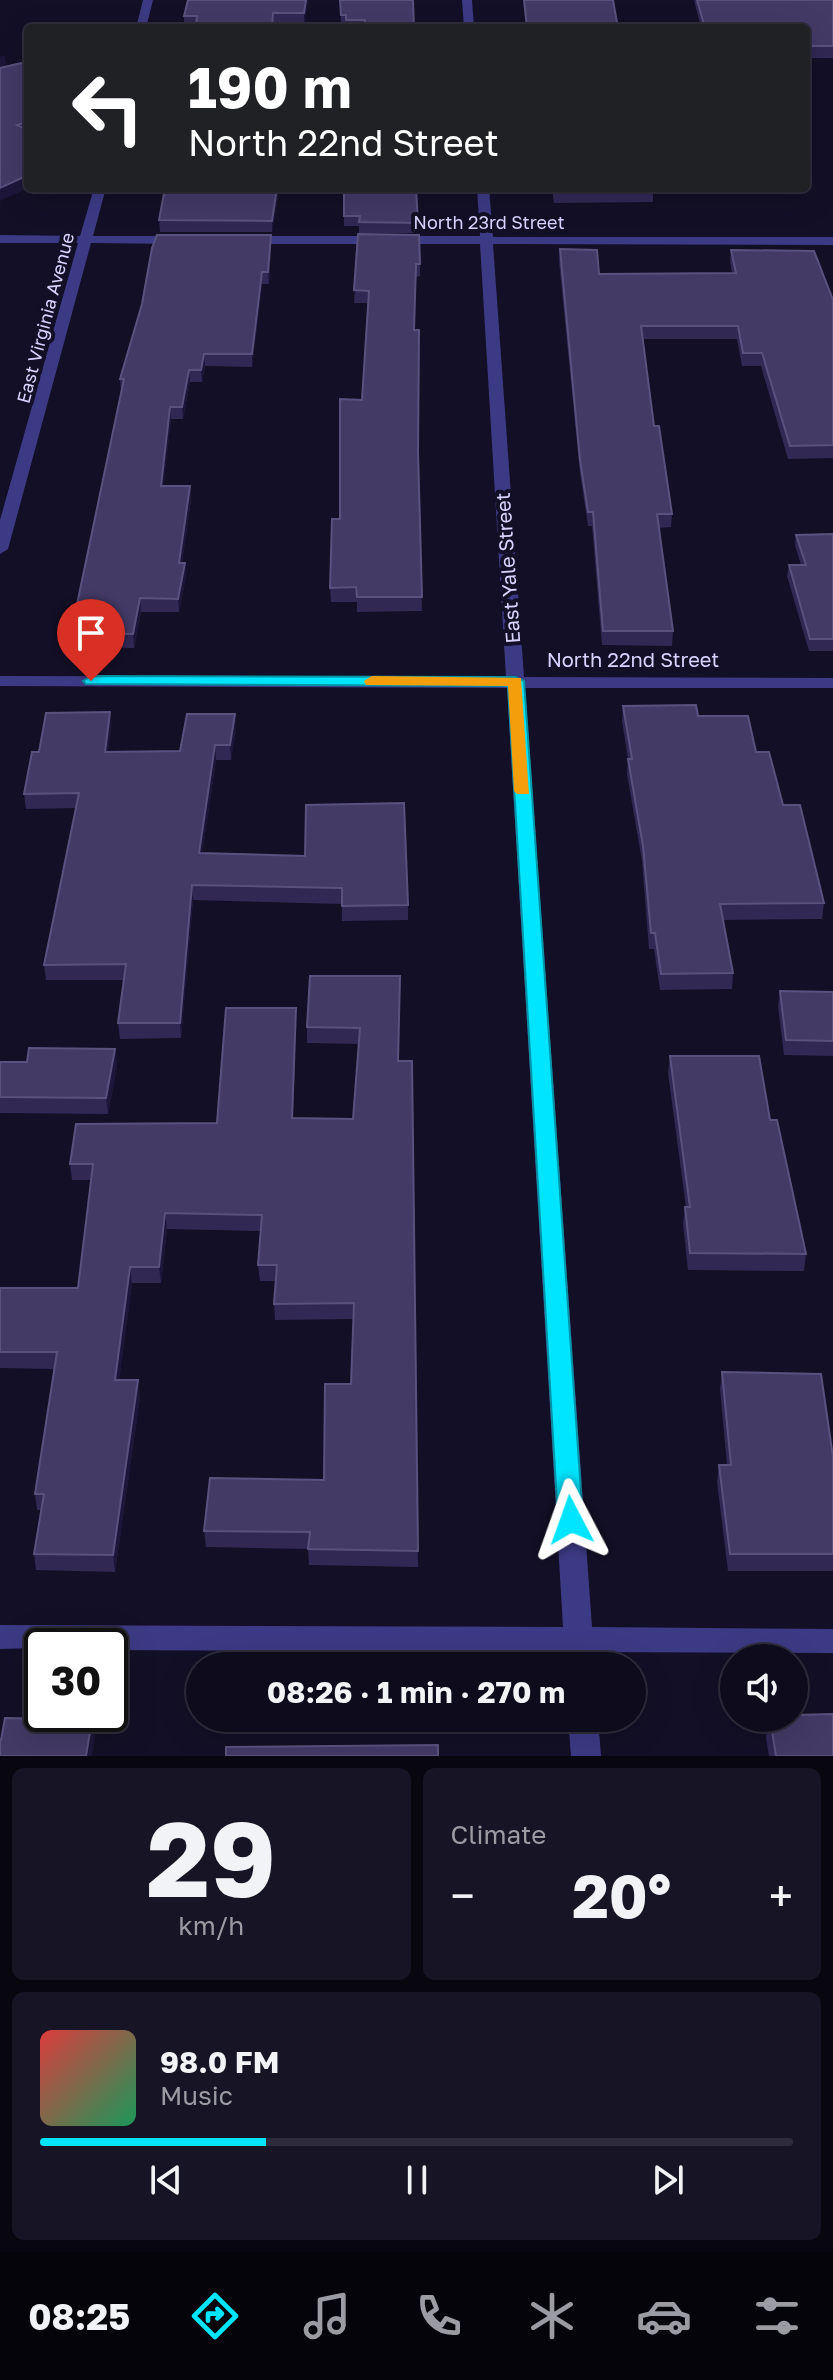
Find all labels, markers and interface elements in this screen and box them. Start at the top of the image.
text: 190 m [188,53,352,120]
icon: left [56,56,160,160]
text: North 22nd Street [188,121,499,164]
street label: North 23rd Street [413,211,565,233]
street label: East Virginia Avenue [12,230,78,406]
street label: East Yale Street [490,492,524,644]
pin [57,599,125,681]
icon: arrive [69,611,113,655]
street label: North 22nd Street [547,647,719,671]
position arrow [529,1478,613,1562]
speed limit sign: 30 [24,1628,128,1732]
map controls [720,1644,808,1732]
button: sound [720,1644,808,1732]
text: 08:26 · 1 min · 270 m [267,1674,565,1710]
text: 29 [147,1795,276,1920]
text: Climate [451,1819,546,1850]
text: 20° [572,1859,671,1931]
text: − [451,1869,475,1922]
text: + [769,1869,793,1922]
text: km/h [178,1910,244,1941]
text: 98.0 FM [160,2044,279,2080]
text: Music [160,2080,233,2111]
icon: previous [144,2158,188,2202]
icon: pause [395,2158,439,2202]
icon: next [646,2158,690,2202]
icon: directions [187,2288,243,2344]
icon: music [299,2288,355,2344]
icon: phone [411,2288,467,2344]
icon: climate [524,2288,580,2344]
icon: car [636,2288,692,2344]
icon: filters [749,2288,805,2344]
text: 08:25 [28,2295,130,2338]

